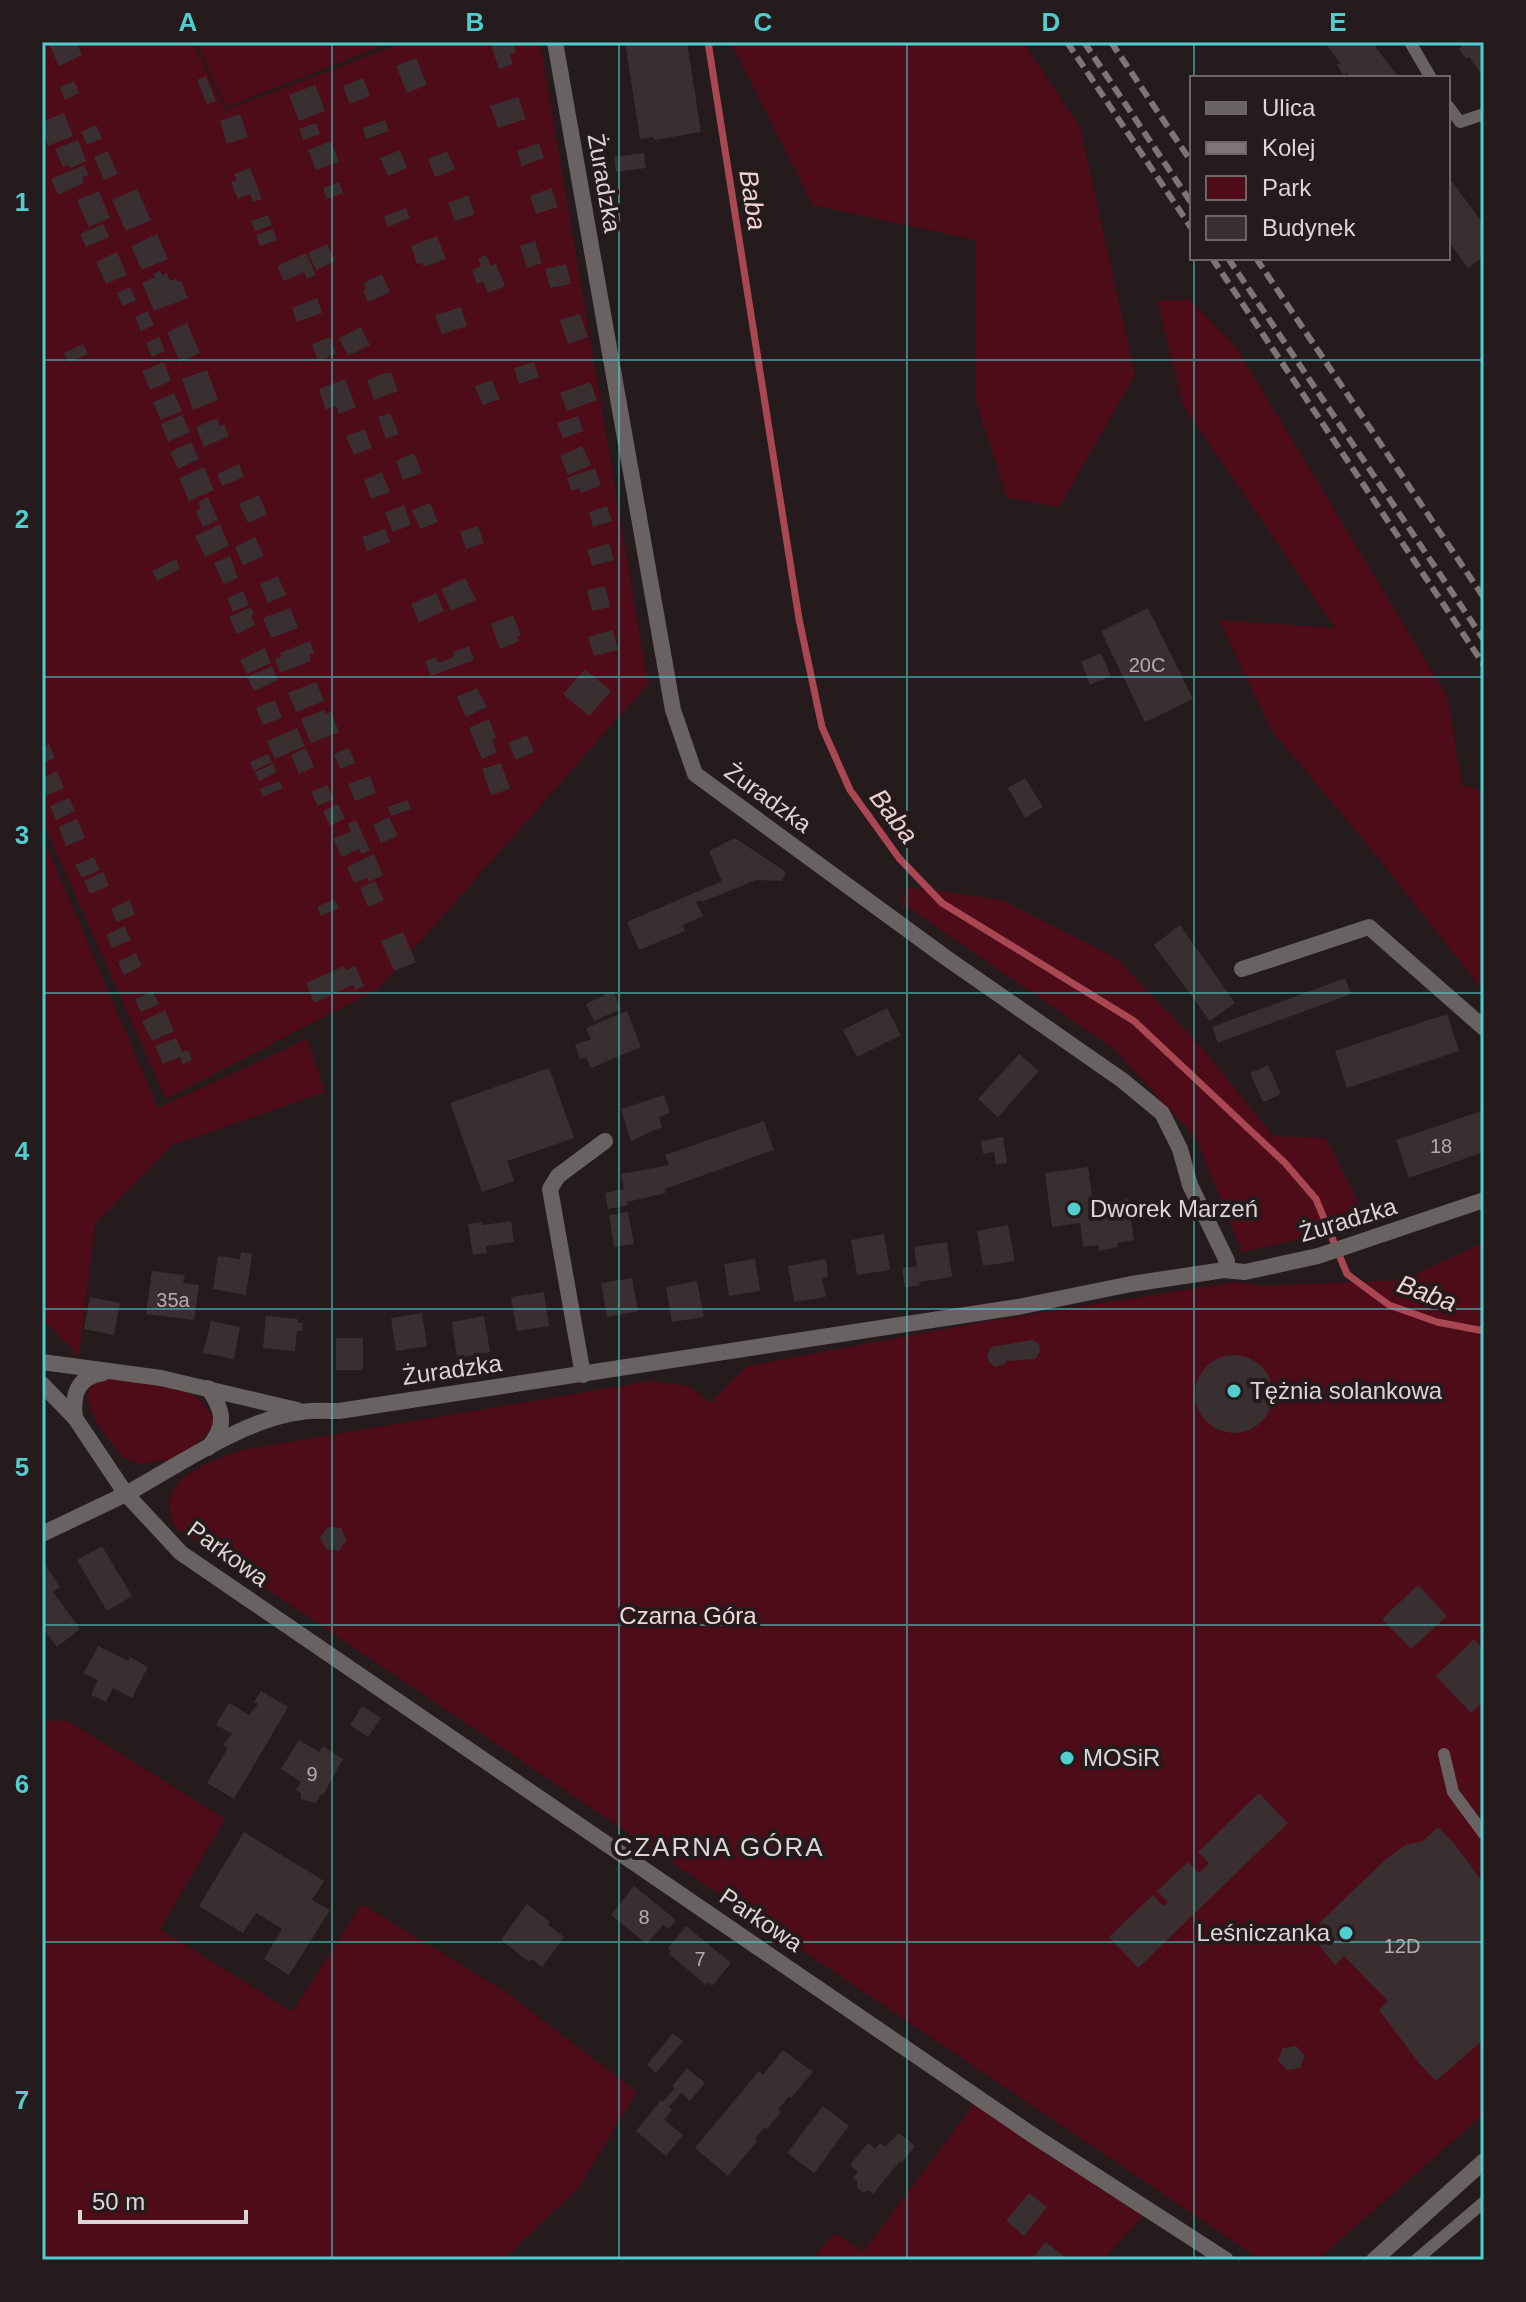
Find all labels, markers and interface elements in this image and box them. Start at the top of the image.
text: A [179,7,198,37]
text: B [466,7,484,37]
text: C [754,7,773,37]
text: D [1042,7,1060,37]
text: E [1329,7,1347,37]
legend [1190,76,1450,260]
text: Ulica [1262,94,1316,121]
street label: Żuradzka [583,131,627,235]
text: Kolej [1262,134,1315,161]
water label: Baba [733,168,773,232]
text: Park [1262,174,1312,201]
text: 1 [15,187,29,217]
text: Budynek [1262,214,1356,241]
text: 2 [15,504,29,534]
house number: 20C [1129,654,1165,676]
street label: Żuradzka [720,757,817,838]
water label: Baba [864,783,924,849]
text: 3 [15,820,29,850]
house number: 18 [1430,1135,1452,1157]
text: 4 [15,1136,30,1166]
street label: Żuradzka [1296,1192,1400,1247]
place label: Dworek Marzeń [1090,1195,1258,1222]
marker: Dworek Marzeń [1065,1200,1083,1218]
water label: Baba [1393,1269,1461,1317]
house number: 35a [156,1289,191,1311]
street label: Żuradzka [401,1349,504,1390]
place label: Tężnia solankowa [1250,1377,1443,1404]
marker: Tężnia solankowa [1225,1382,1243,1400]
text: 5 [15,1452,29,1482]
street label: Parkowa [183,1515,275,1592]
park label: Czarna Góra [619,1602,757,1629]
place label: MOSiR [1083,1744,1160,1771]
marker: MOSiR [1058,1749,1076,1767]
house number: 9 [306,1763,318,1785]
text: 6 [15,1769,29,1799]
district label: CZARNA GÓRA [613,1832,825,1862]
street label: Parkowa [715,1882,808,1957]
house number: 8 [638,1906,650,1928]
place label: Leśniczanka [1197,1919,1331,1946]
marker: Leśniczanka [1337,1924,1355,1942]
house number: 12D [1384,1935,1420,1957]
house number: 7 [694,1948,706,1970]
text: 7 [15,2085,29,2115]
scale bar [80,2174,246,2224]
text: 50 m [92,2188,145,2215]

